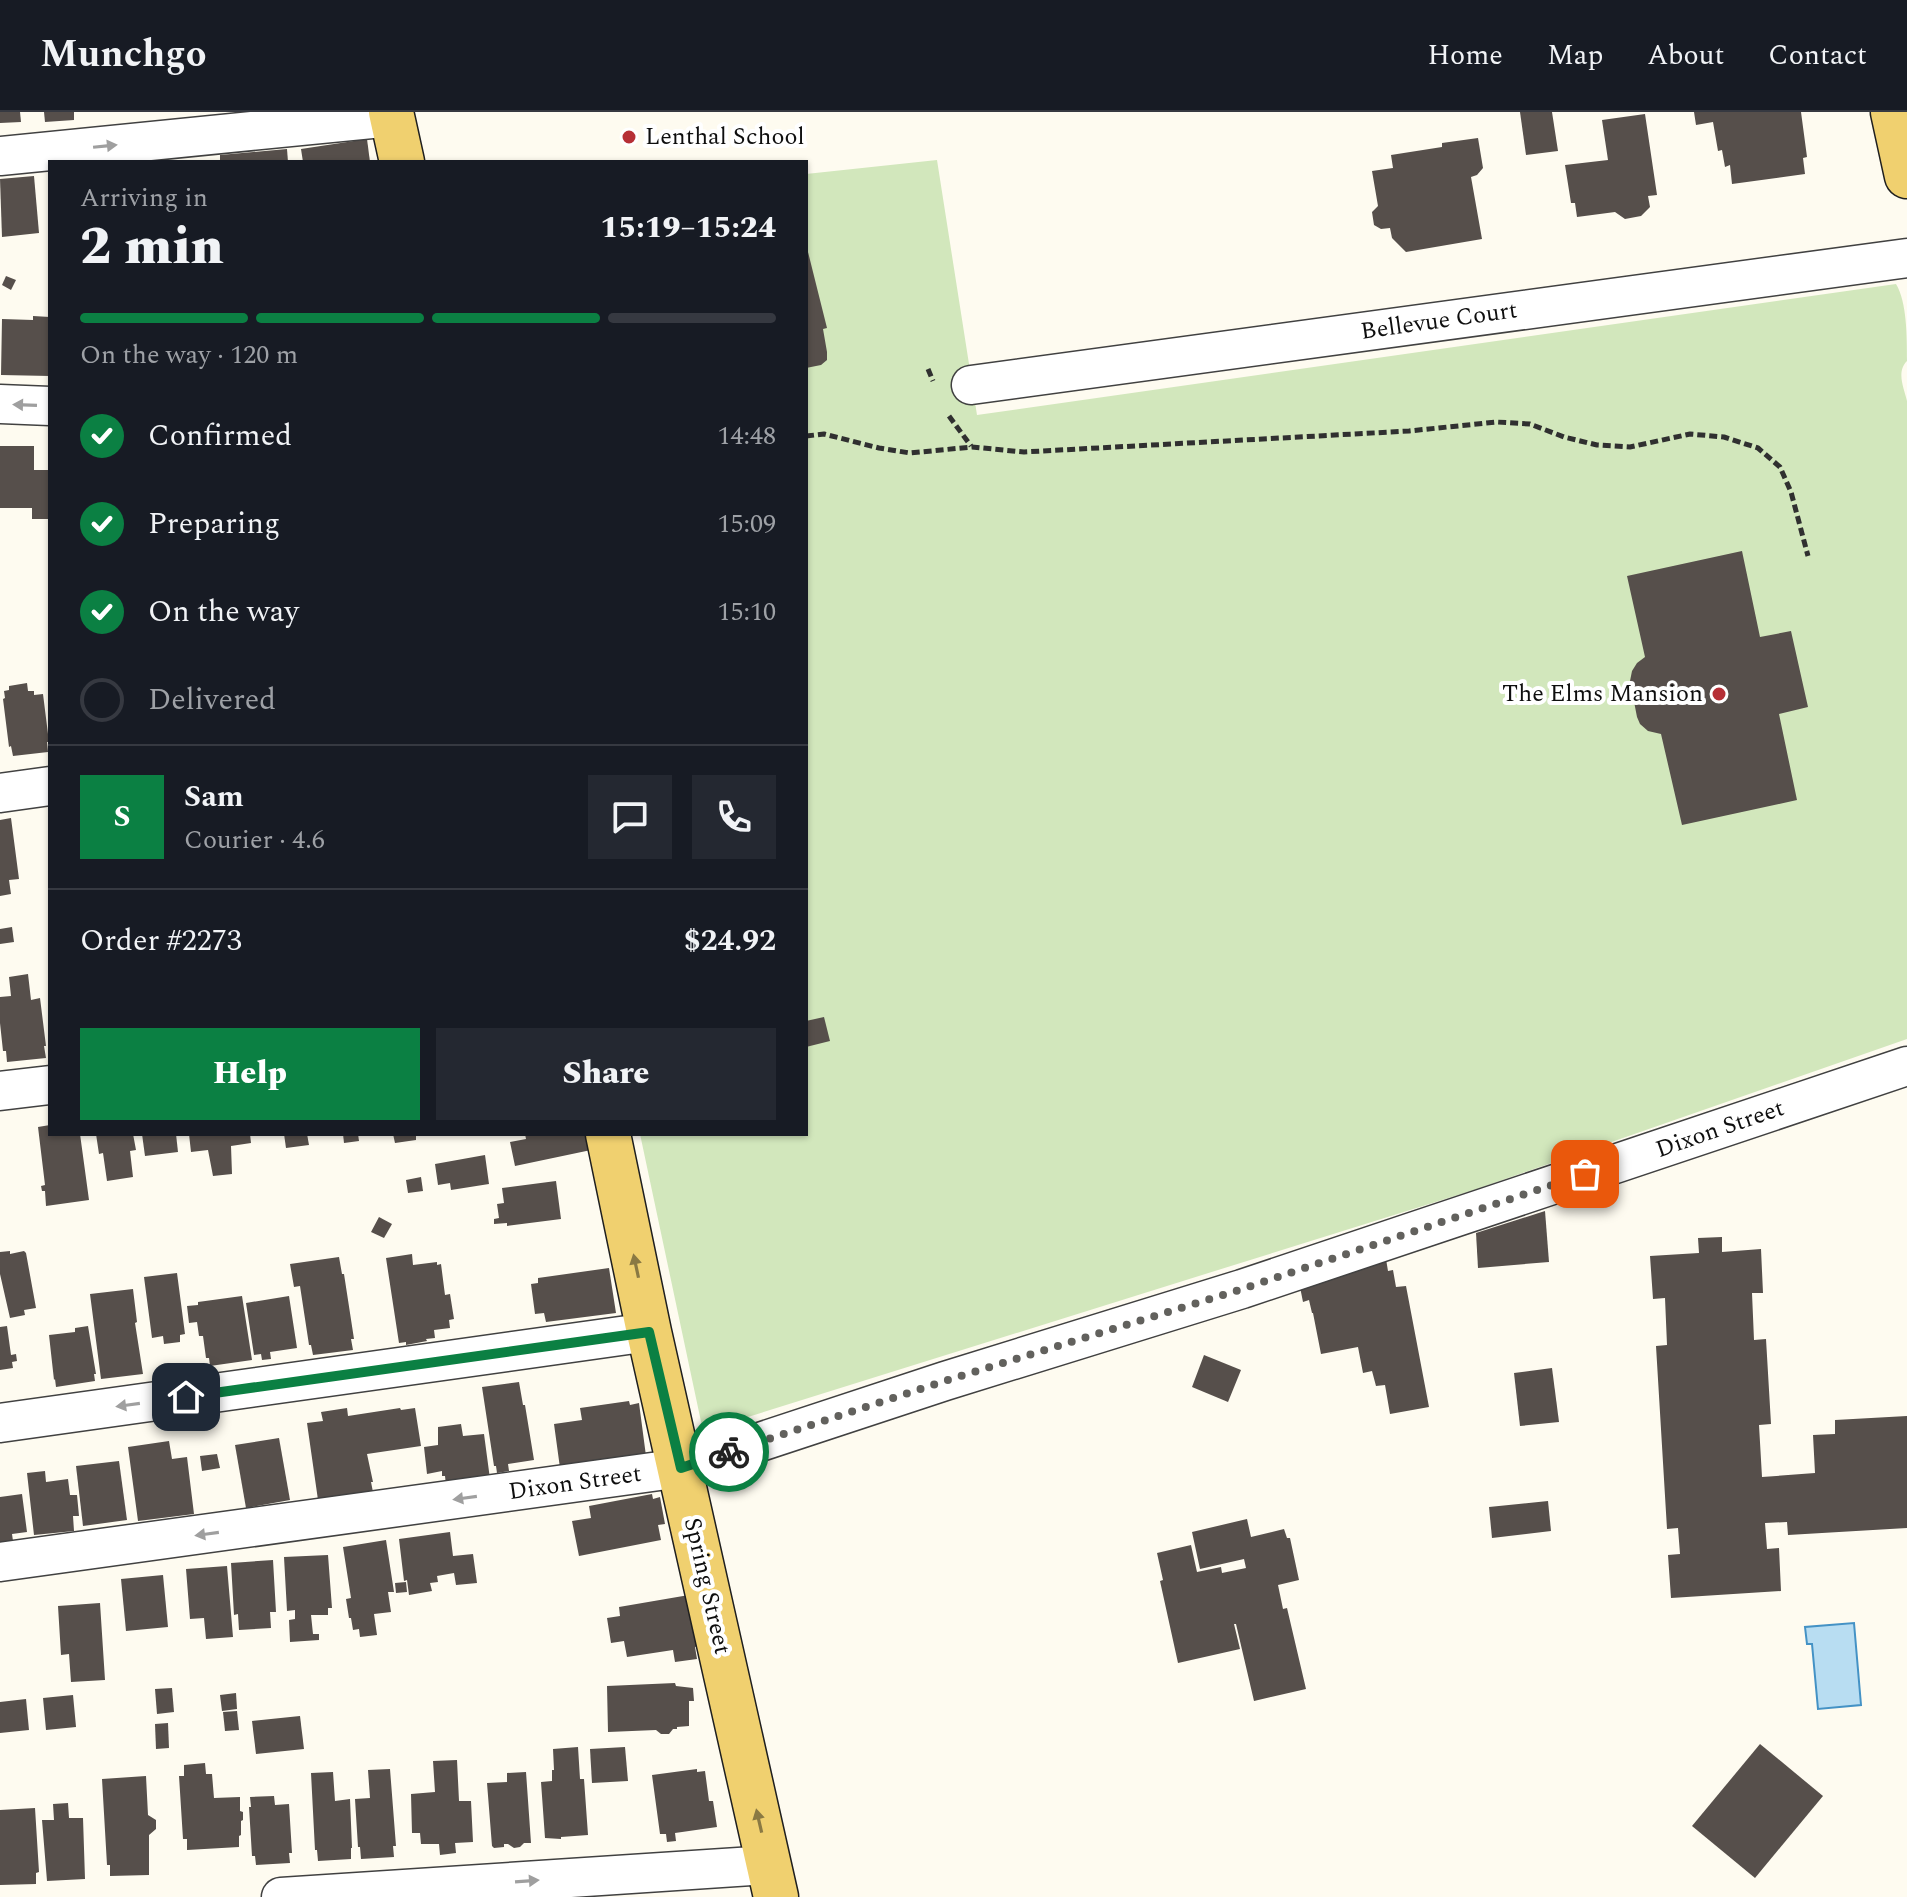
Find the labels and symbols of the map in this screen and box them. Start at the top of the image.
place label: Lenthal School [645,119,805,155]
marker: Lenthal School [620,128,638,146]
one-way arrow [93,139,118,152]
street label: Bellevue Court [1358,292,1520,350]
one-way arrow [12,398,37,411]
place label: The Elms Mansion [1502,676,1703,712]
marker: The Elms Mansion [1710,685,1728,703]
street label: Dixon Street [1651,1090,1789,1168]
pin [1551,1140,1619,1208]
one-way arrow [629,1254,641,1279]
pin [152,1363,220,1431]
one-way arrow [115,1399,140,1412]
courier [689,1412,769,1492]
street label: Dixon Street [506,1456,644,1510]
one-way arrow [452,1492,477,1505]
street label: Spring Street [674,1514,740,1658]
one-way arrow [194,1528,219,1541]
one-way arrow [752,1808,765,1833]
one-way arrow [515,1874,540,1887]

